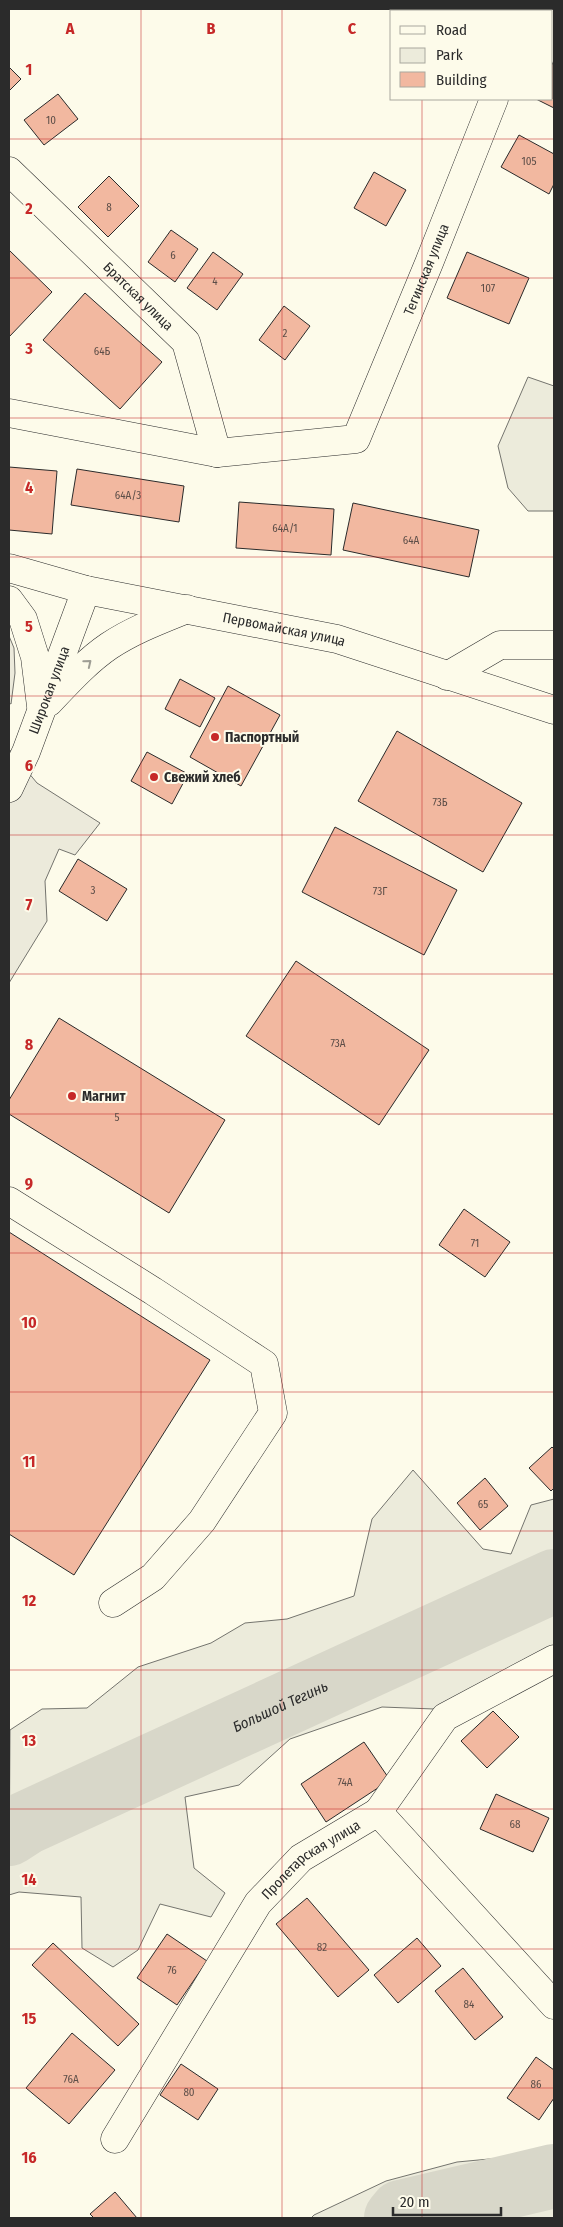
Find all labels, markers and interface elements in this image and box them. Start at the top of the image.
legend [390,10,553,100]
text: A [65,19,75,38]
text: B [207,19,216,38]
text: C [348,19,357,38]
text: Road [436,21,467,39]
text: Park [436,46,463,64]
text: 1 [26,60,32,79]
text: Building [436,71,487,89]
house number: 10 [46,114,56,127]
house number: 105 [521,155,537,168]
text: 2 [24,199,33,218]
house number: 8 [106,201,112,214]
street label: Тегинская улица [400,221,452,318]
house number: 6 [170,249,176,262]
street label: Братская улица [100,258,177,334]
house number: 4 [212,275,218,288]
house number: 107 [481,282,496,295]
house number: 2 [283,327,288,340]
text: 3 [24,339,33,358]
house number: 64Б [94,345,110,358]
text: 4 [25,478,33,497]
house number: 64А/3 [115,489,141,502]
house number: 64А/1 [272,522,298,535]
house number: 64А [403,534,419,547]
street label: Первомайская улица [221,608,348,650]
text: 5 [25,617,33,636]
street label: Широкая улица [25,643,73,736]
one-way arrow [82,661,91,669]
place label: Паспортный [225,729,299,746]
marker: Паспортный [209,731,221,743]
text: 6 [25,756,33,775]
place label: Свежий хлеб [164,769,241,786]
marker: Свежий хлеб [148,771,160,783]
house number: 73Б [432,796,448,809]
house number: 3 [91,884,96,897]
house number: 73Г [373,885,387,898]
text: 7 [26,895,33,914]
text: 8 [25,1035,34,1054]
house number: 73А [330,1037,346,1050]
place label: Магнит [82,1088,126,1105]
marker: Магнит [66,1090,78,1102]
house number: 5 [114,1111,120,1124]
text: 9 [25,1174,33,1193]
house number: 71 [471,1237,479,1250]
text: 10 [21,1313,37,1332]
text: 11 [22,1452,36,1471]
house number: 65 [478,1498,488,1511]
text: 12 [22,1591,37,1610]
water label: Большой Тегинь [230,1677,331,1736]
text: 13 [22,1731,37,1750]
house number: 74А [337,1776,353,1789]
street label: Пролетарская улица [258,1816,363,1903]
house number: 68 [510,1818,521,1831]
text: 14 [22,1870,37,1889]
house number: 82 [317,1941,327,1954]
house number: 76 [167,1964,177,1977]
house number: 84 [464,1998,475,2011]
text: 15 [22,2009,36,2028]
house number: 76А [63,2073,79,2086]
house number: 86 [531,2078,542,2091]
house number: 80 [183,2086,195,2099]
text: 16 [21,2148,37,2167]
scale bar [393,2184,500,2216]
text: 20 m [400,2193,430,2211]

